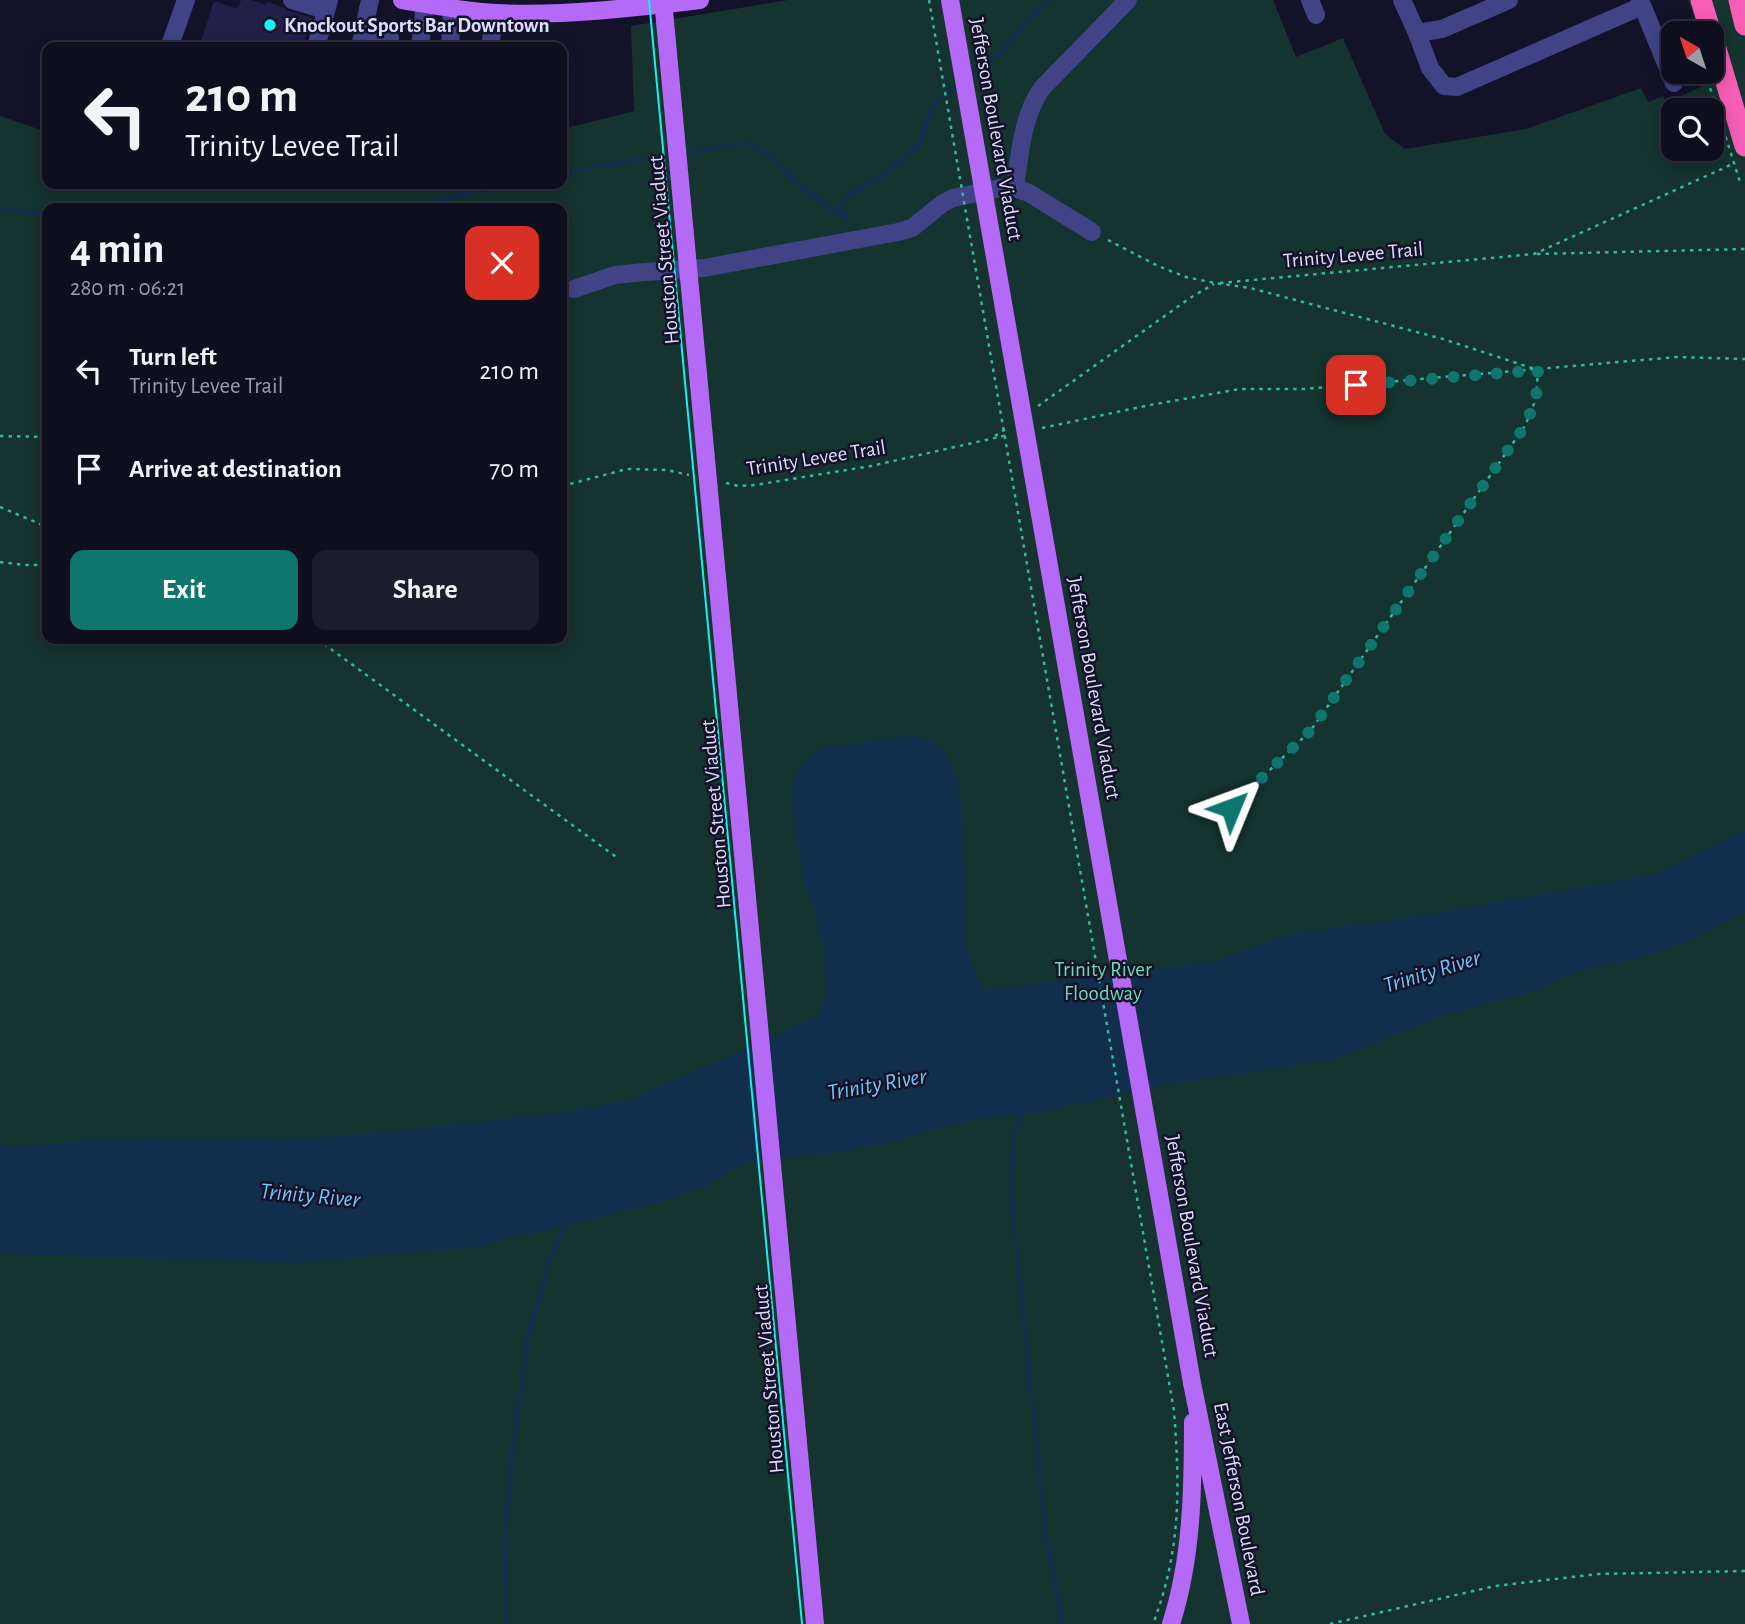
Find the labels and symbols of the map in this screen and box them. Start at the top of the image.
place label: Knockout Sports Bar Downtown [284,15,550,36]
street label: Jefferson Boulevard Viaduct [966,16,1026,242]
marker: Knockout Sports Bar Downtown [262,17,278,33]
north arrow [1661,21,1724,84]
street label: Houston Street Viaduct [645,154,683,345]
street label: Trinity Levee Trail [1282,238,1424,272]
pin [1326,355,1386,415]
street label: Trinity Levee Trail [745,437,887,479]
street label: Jefferson Boulevard Viaduct [1064,575,1124,801]
street label: Houston Street Viaduct [697,718,735,909]
position arrow [1194,771,1268,845]
water label: Trinity River [1381,946,1484,998]
park label: Trinity River Floodway [1054,959,1152,1004]
water label: Trinity River [826,1065,929,1105]
street label: Jefferson Boulevard Viaduct [1162,1133,1222,1359]
water label: Trinity River [259,1180,361,1212]
street label: Houston Street Viaduct [750,1283,788,1474]
street label: East Jefferson Boulevard [1210,1400,1268,1598]

